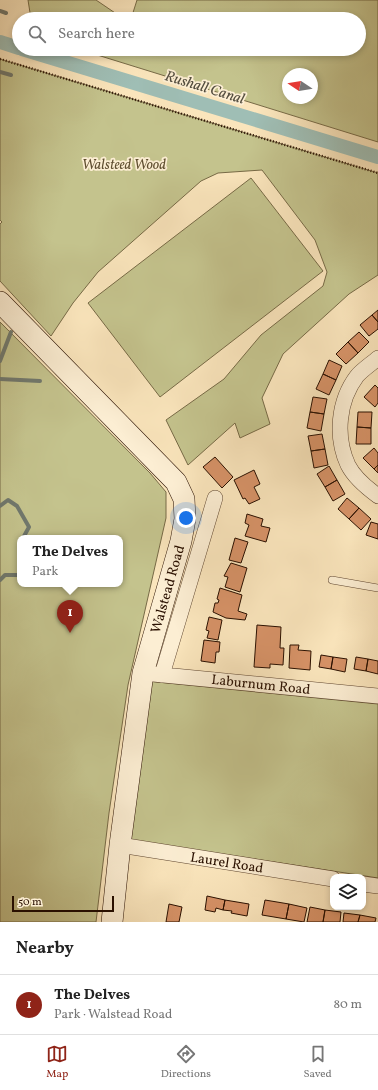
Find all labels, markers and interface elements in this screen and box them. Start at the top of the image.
search box [12,12,366,56]
icon: search [26,23,48,45]
text: Search here [58,24,135,45]
water label: Rushall Canal [162,66,247,111]
north arrow [282,68,318,104]
park label: Walsteed Wood [82,156,166,175]
your location [176,508,196,528]
popup [17,535,123,587]
text: The Delves [32,542,108,563]
street label: Walstead Road [147,543,190,636]
text: Park [32,563,58,581]
pin: 1 [57,600,83,633]
street label: Laburnum Road [210,671,311,700]
street label: Laurel Road [189,848,265,879]
map controls [330,874,366,910]
button: layers [330,874,366,910]
scale bar [12,894,114,913]
text: 50 m [18,895,42,910]
text: Nearby [16,937,74,960]
text: The Delves [54,985,130,1006]
text: 1 [26,996,32,1014]
text: 80 m [333,996,362,1014]
text: Park · Walstead Road [54,1006,172,1024]
tab: Map [46,1043,68,1082]
tab: Directions [161,1043,211,1082]
tab: Saved [303,1043,332,1082]

